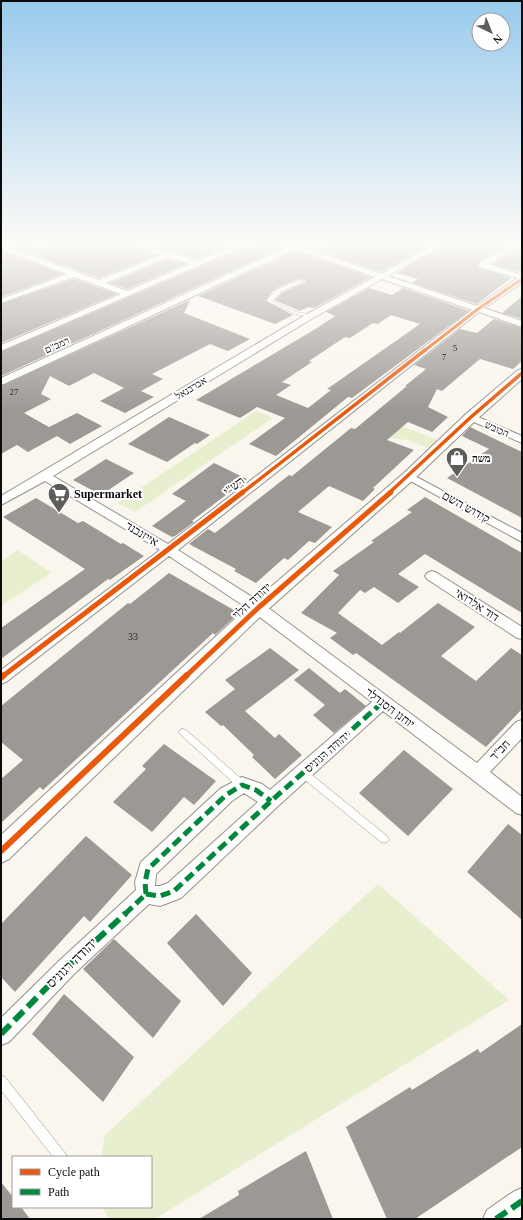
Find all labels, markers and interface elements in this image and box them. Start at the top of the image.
north arrow [471,12,511,52]
text: N [491,32,505,46]
street label: רמב"ם [43,335,71,355]
house number: 5 [453,343,458,353]
house number: 7 [442,352,447,362]
street label: אברבנאל [173,374,209,402]
house number: 27 [10,387,19,397]
street label: הכובש [483,419,511,439]
shop icon: משה [444,445,470,478]
place label: משה [472,453,491,464]
street label: רש"י [221,474,247,498]
supermarket icon: Supermarket [46,481,72,514]
place label: Supermarket [74,487,142,501]
street label: קידוש השם [440,488,492,526]
street label: אייזנבנד [123,519,161,549]
street label: יהודה הלוי [230,580,274,622]
street label: דוד אלרואי [452,586,502,625]
house number: 33 [128,631,138,642]
street label: יוחנן הסנדלר [363,685,417,731]
street label: יהודה רגוניס [301,728,353,776]
street label: חב"ד [487,737,513,763]
street label: יהודה רגוניס [43,935,101,991]
legend [12,1156,152,1208]
text: Cycle path [48,1165,100,1179]
text: Path [48,1185,69,1199]

